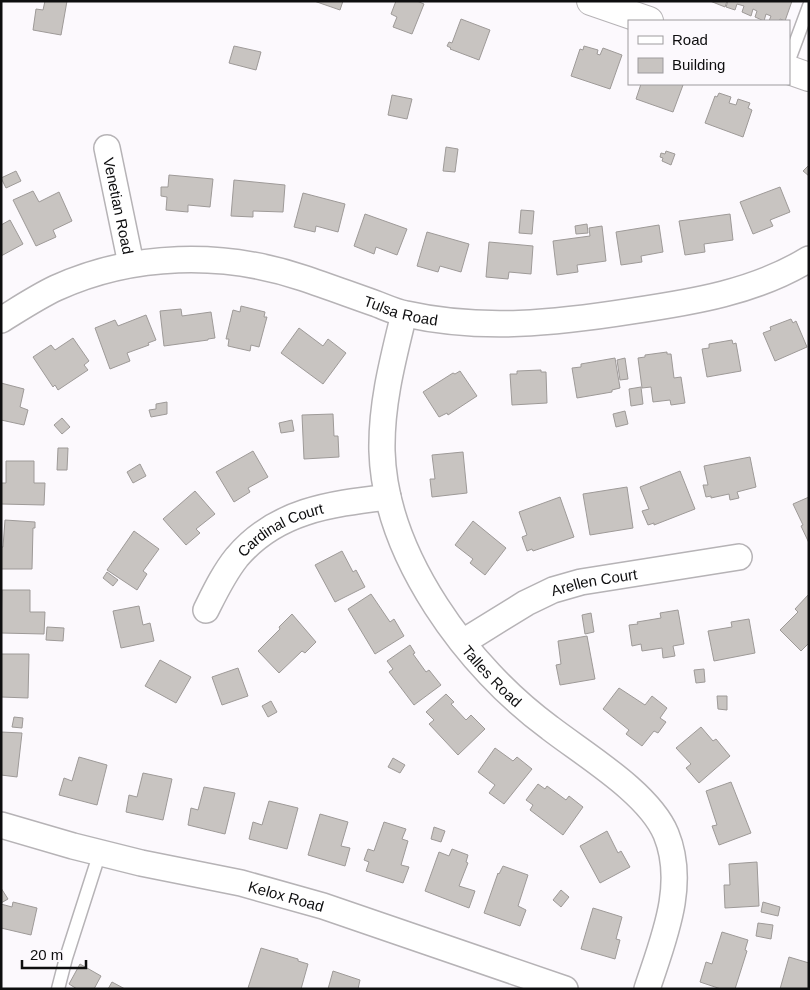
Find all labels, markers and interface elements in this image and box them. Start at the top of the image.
legend [628,20,790,85]
text: Road [672,31,708,48]
text: Building [672,56,725,73]
street label: Venetian Road [101,156,137,256]
street label: Tulsa Road [362,292,439,328]
street label: Cardinal Court [234,499,326,560]
street label: Arellen Court [549,565,639,599]
street label: Talles Road [459,641,526,710]
street label: Kelox Road [247,877,326,914]
scale bar [22,938,86,970]
text: 20 m [30,946,63,963]

